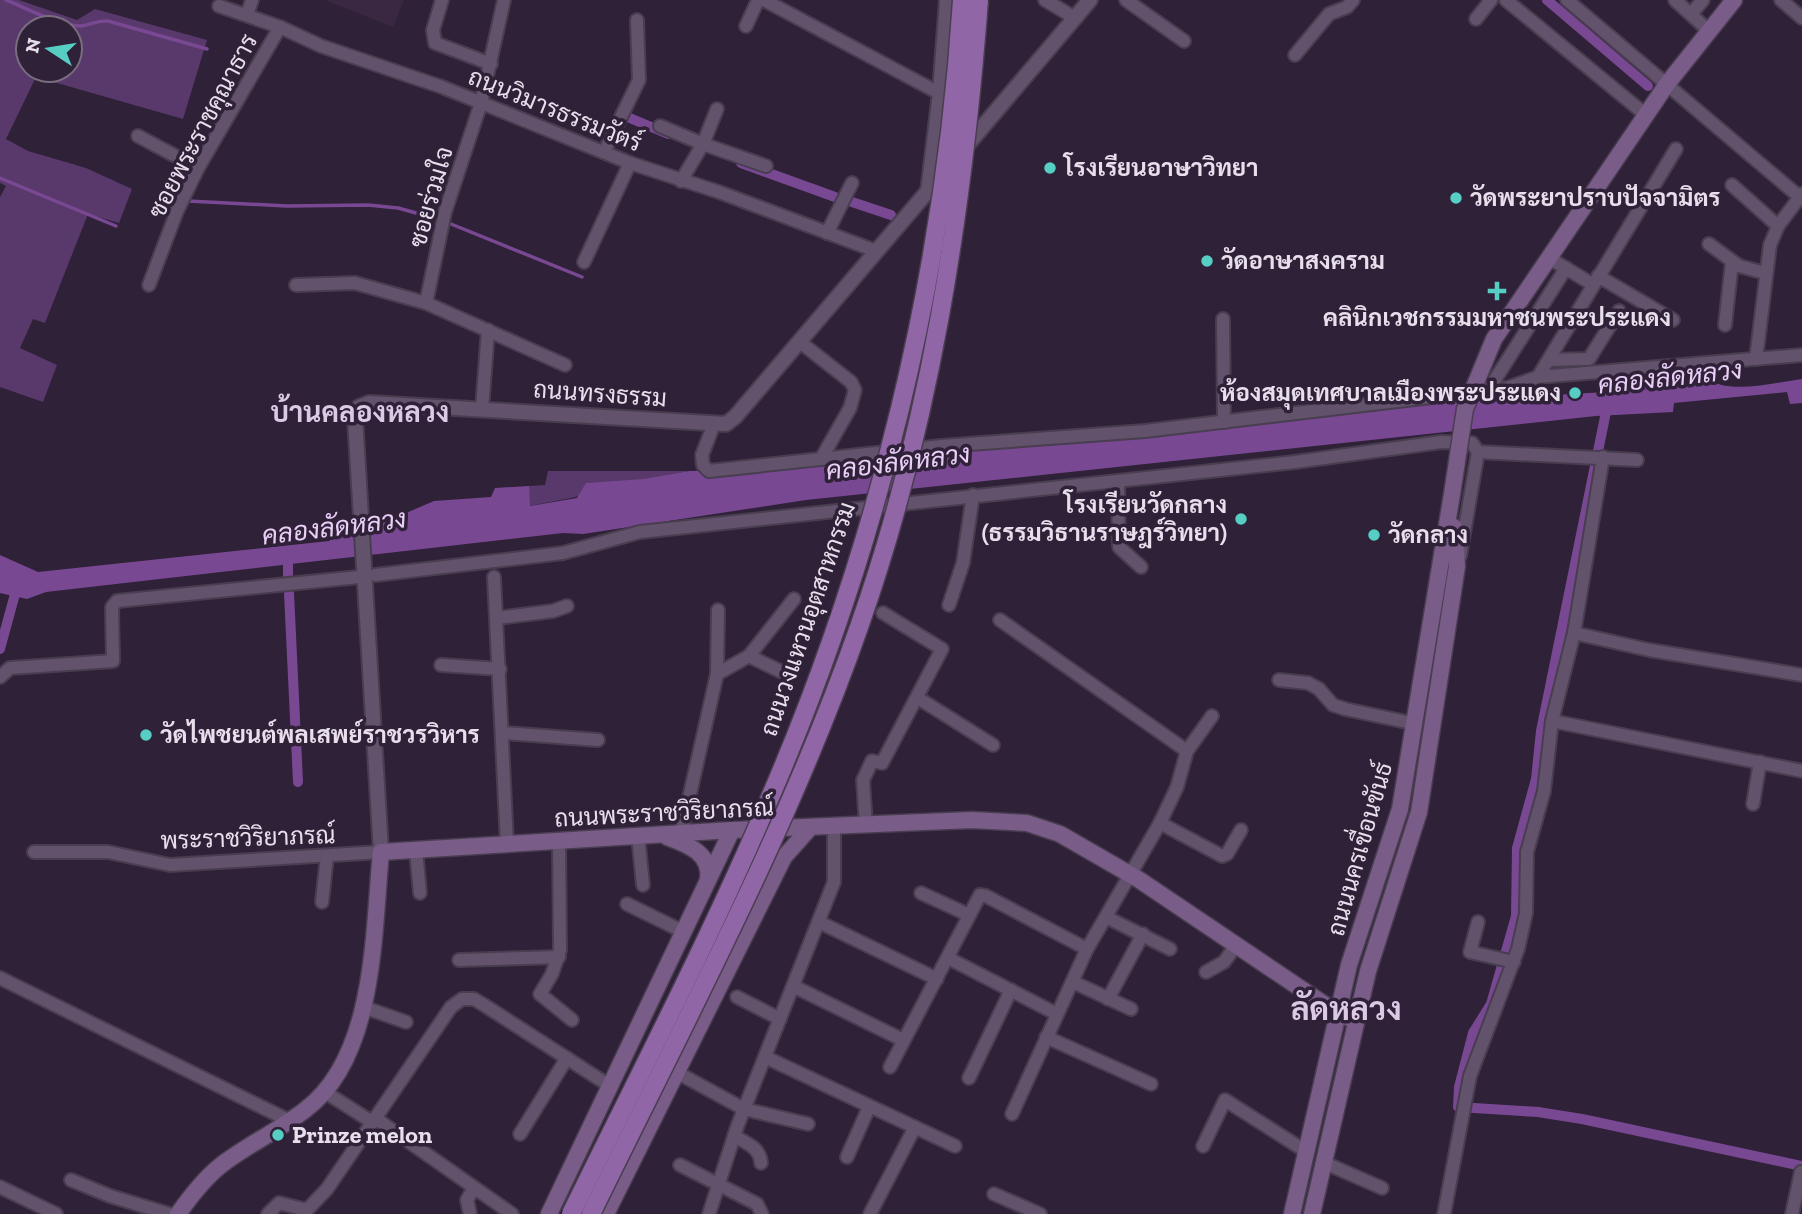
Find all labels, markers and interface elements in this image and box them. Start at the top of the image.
north arrow [14,14,84,84]
street label: ซอยพระราชคุณาธาร [142,29,265,224]
text: N [20,36,46,55]
street label: ถนนวิมารธรรมวัตร์ [464,61,646,157]
street label: ซอยร่วมใจ [401,143,459,251]
place label: โรงเรียนอาษาวิทยา [1062,152,1258,182]
marker: โรงเรียนอาษาวิทยา [1042,160,1058,176]
place label: วัดพระยาปราบปัจจามิตร [1470,183,1721,212]
marker: วัดพระยาปราบปัจจามิตร [1448,190,1464,206]
place label: วัดอาษาสงคราม [1221,246,1385,275]
marker: วัดอาษาสงคราม [1199,253,1215,269]
marker: คลินิกเวชกรรมมหาชนพระประแดง [1487,281,1507,301]
place label: คลินิกเวชกรรมมหาชนพระประแดง [1323,303,1671,332]
water label: คลองลัดหลวง [1596,354,1744,400]
street label: ถนนทรงธรรม [532,374,668,413]
place label: ห้องสมุดเทศบาลเมืองพระประแดง [1220,377,1561,410]
marker: ห้องสมุดเทศบาลเมืองพระประแดง [1567,385,1583,401]
district label: บ้านคลองหลวง [271,393,449,429]
water label: คลองลัดหลวง [824,437,972,487]
place label: โรงเรียนวัดกลาง (ธรรมวิธานราษฎร์วิทยา) [982,489,1227,549]
street label: ถนนวงแหวนอุตสาหกรรม [754,498,863,740]
water label: คลองลัดหลวง [260,502,408,552]
marker: โรงเรียนวัดกลาง (ธรรมวิธานราษฎร์วิทยา) [1233,511,1249,527]
place label: วัดกลาง [1388,520,1468,549]
marker: วัดกลาง [1366,527,1382,543]
place label: วัดไพชยนต์พลเสพย์ราชวรวิหาร [160,719,480,749]
marker: วัดไพชยนต์พลเสพย์ราชวรวิหาร [138,727,154,743]
street label: ถนนนครเขื่อนขันธ์ [1315,757,1398,939]
street label: ถนนพระราชวิริยาภรณ์ [553,791,774,833]
street label: พระราชวิริยาภรณ์ [160,819,336,855]
district label: ลัดหลวง [1290,990,1402,1028]
place label: Prinze melon [292,1120,432,1149]
marker: Prinze melon [270,1127,286,1143]

